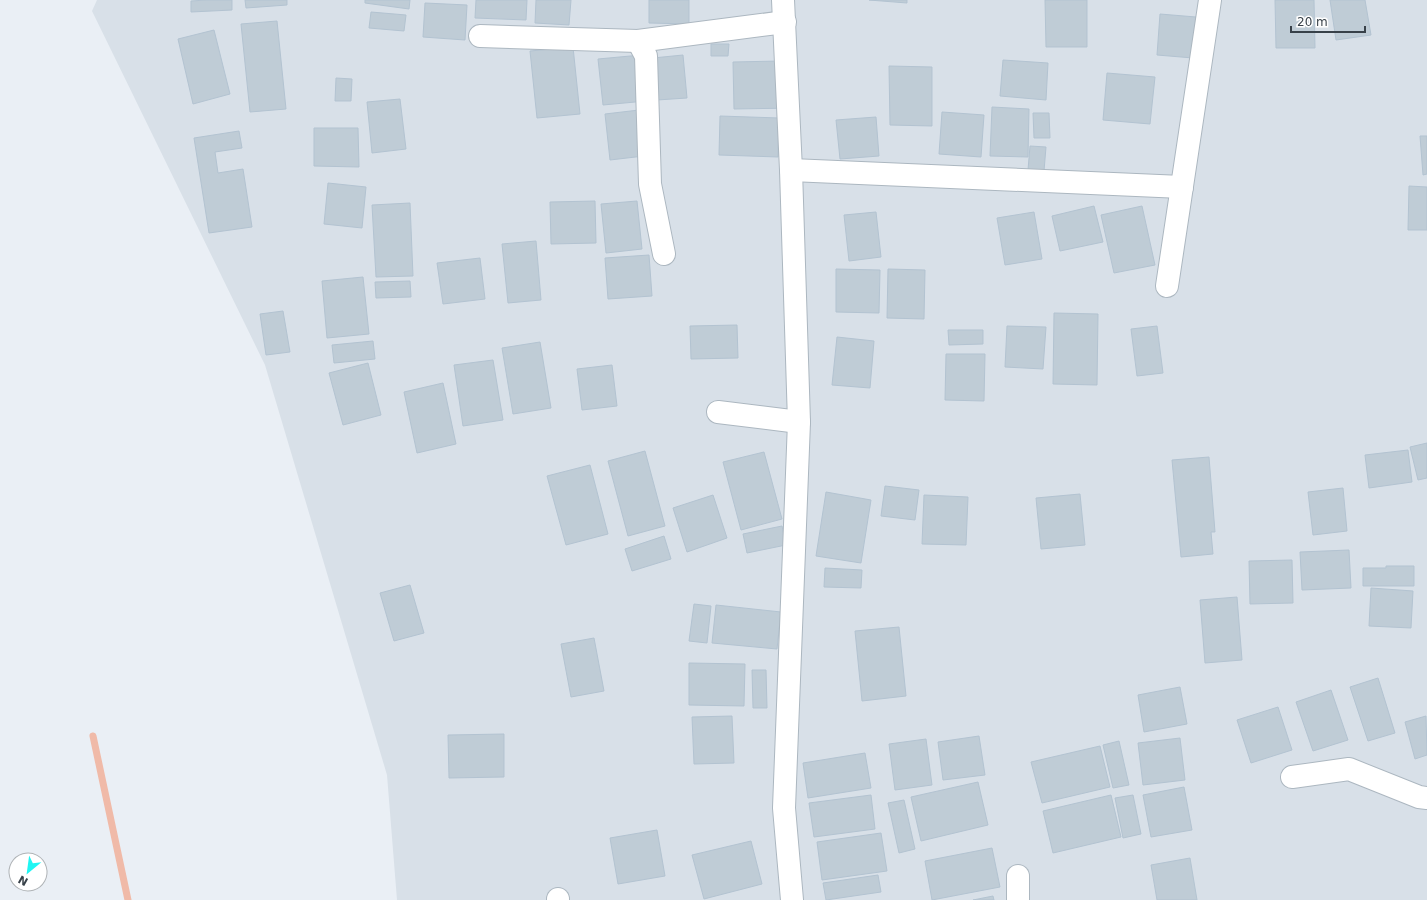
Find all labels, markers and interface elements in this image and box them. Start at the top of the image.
scale bar [1291,8,1365,34]
text: 20 m [1297,15,1328,29]
north arrow [8,852,48,892]
text: N [16,872,31,888]

